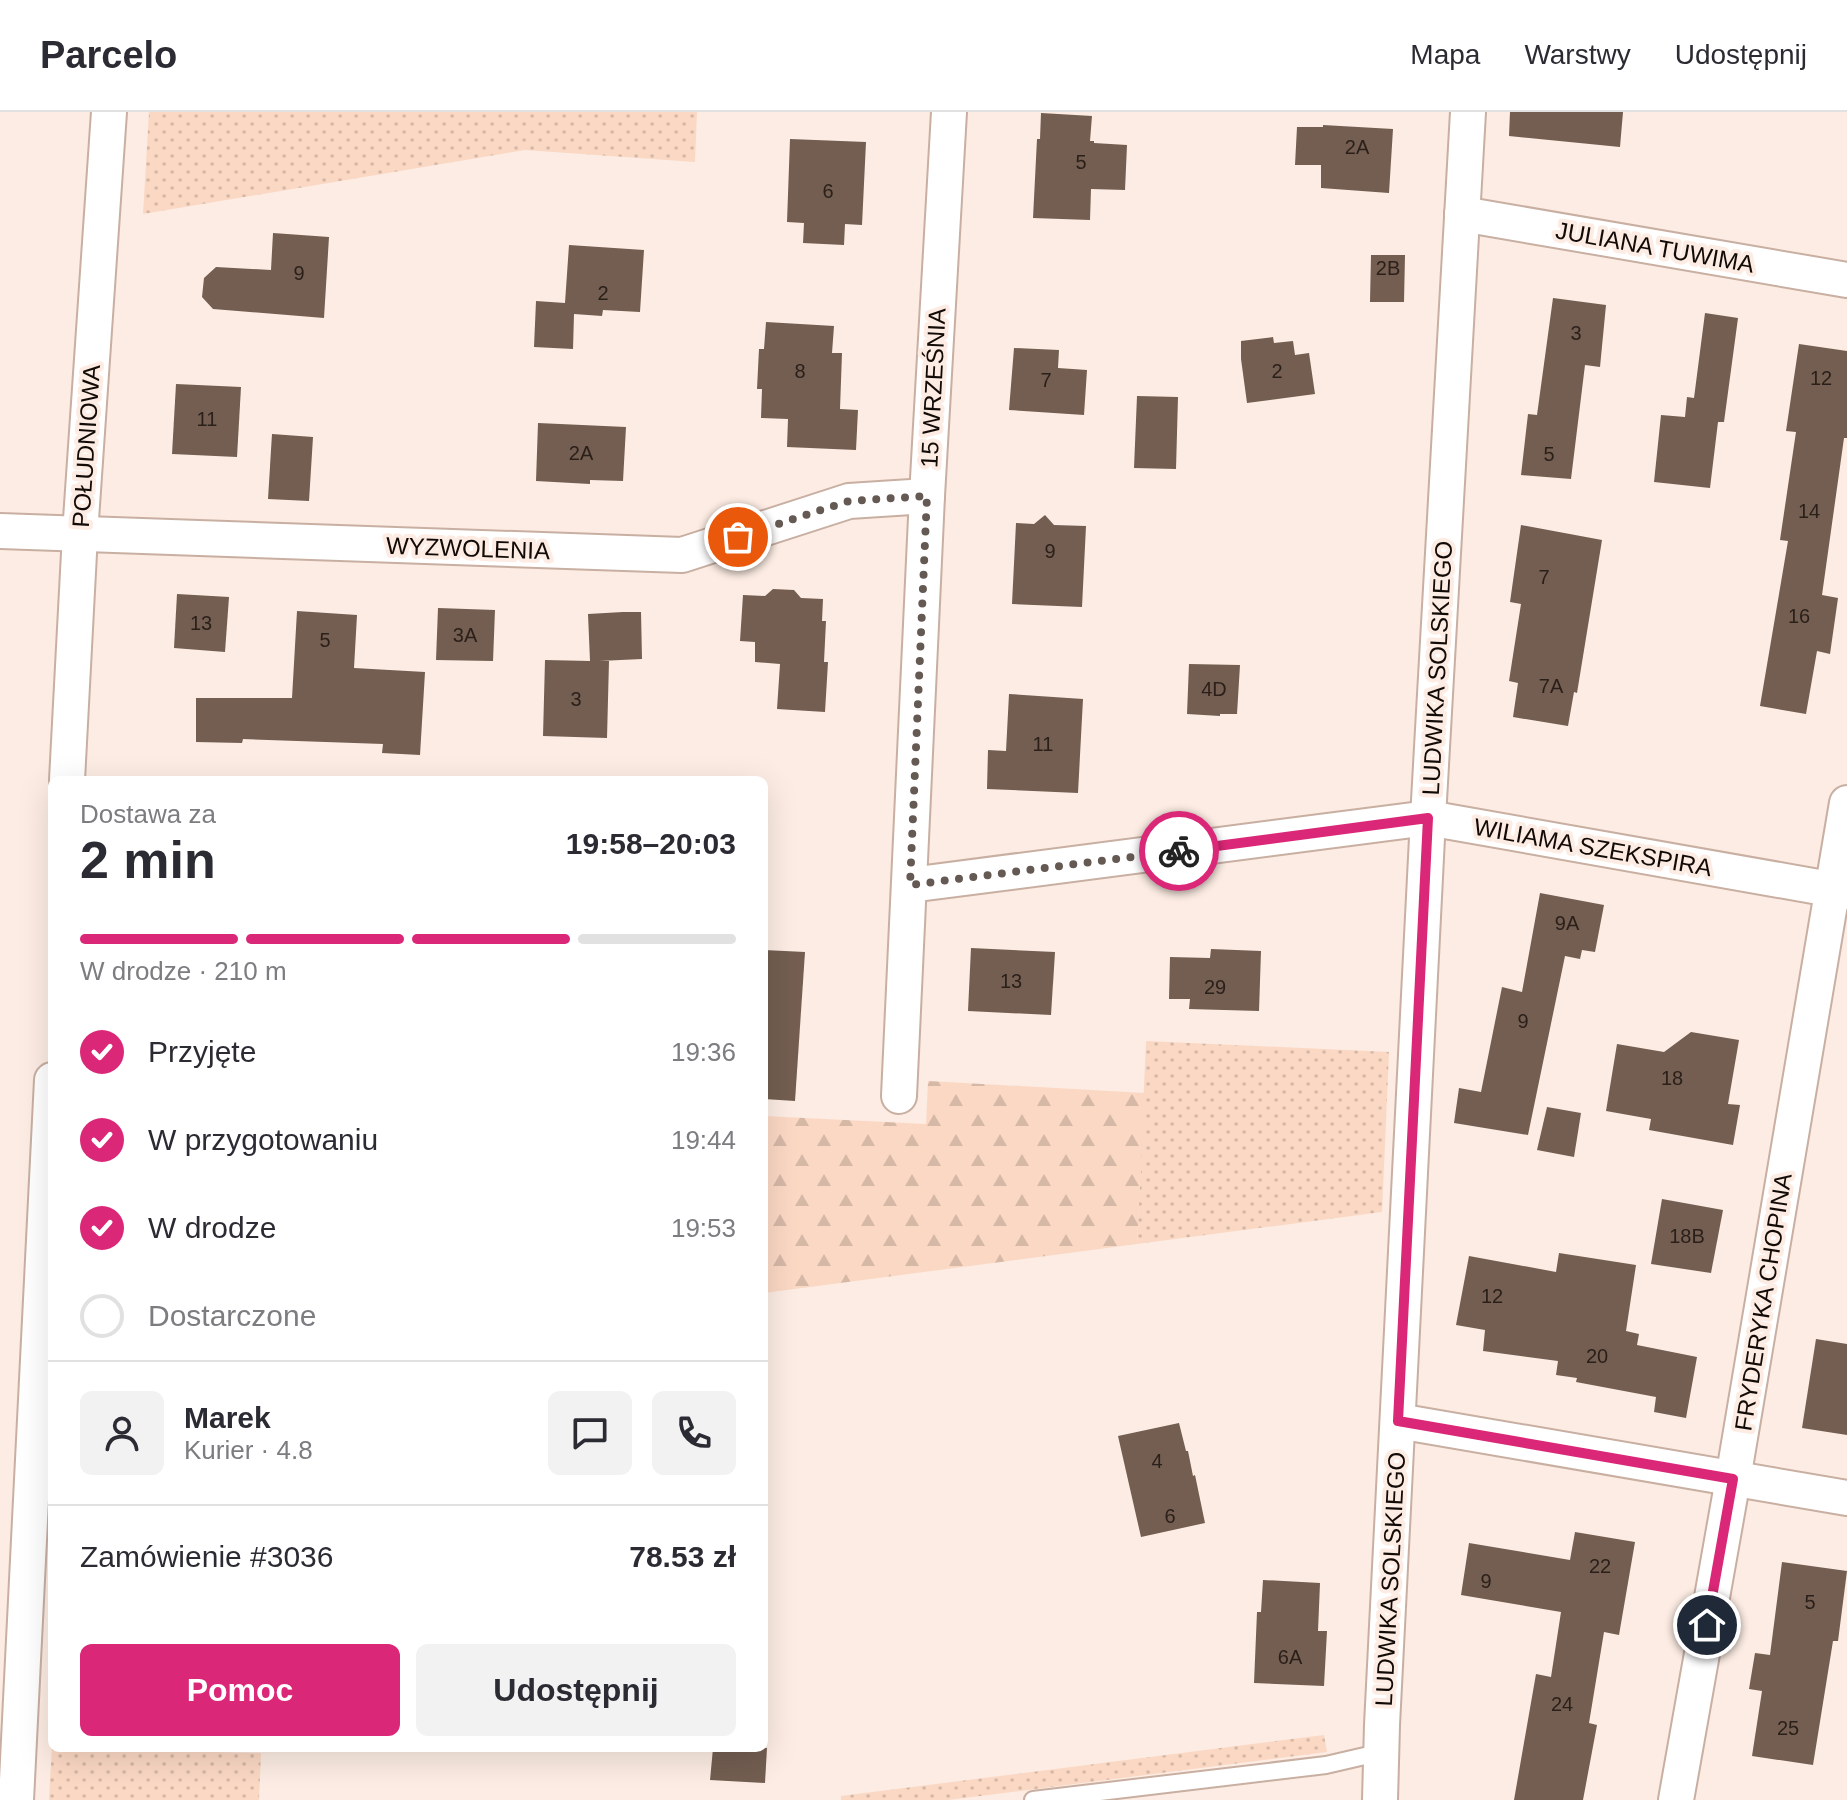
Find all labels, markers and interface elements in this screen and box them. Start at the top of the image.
text: Parcelo [40,34,177,76]
text: Mapa [1410,39,1480,70]
text: Warstwy [1524,39,1631,70]
text: Udostępnij [1675,39,1807,70]
house number: 2A [1345,136,1370,158]
house number: 5 [1075,151,1087,173]
house number: 6 [822,180,834,202]
street label: JULIANA TUWIMA [1554,216,1756,278]
house number: 2B [1376,257,1400,279]
house number: 9 [293,262,305,284]
house number: 2 [597,282,609,304]
street label: 15 WRZEŚNIA [915,307,951,469]
house number: 3 [1570,322,1582,344]
house number: 8 [794,360,806,382]
house number: 2 [1271,360,1283,382]
street label: POŁUDNIOWA [67,364,105,528]
house number: 12 [1810,367,1832,389]
house number: 7 [1040,369,1052,391]
house number: 11 [197,408,217,430]
house number: 2A [569,442,594,464]
house number: 5 [1543,443,1555,465]
house number: 14 [1798,500,1820,522]
pin [704,503,772,571]
icon: bag [716,515,760,559]
street label: WYZWOLENIA [386,532,550,564]
house number: 9 [1044,540,1056,562]
street label: LUDWIKA SOLSKIEGO [1417,540,1457,796]
house number: 7 [1538,566,1550,588]
house number: 16 [1788,605,1810,627]
house number: 13 [190,612,212,634]
house number: 3A [453,624,478,646]
house number: 5 [319,629,331,651]
house number: 7A [1539,675,1564,697]
house number: 4D [1201,678,1227,700]
house number: 3 [570,688,582,710]
house number: 11 [1033,733,1053,755]
text: Dostawa za [80,799,216,829]
courier [1139,811,1219,891]
street label: WILIAMA SZEKSPIRA [1472,813,1714,881]
text: 19:58–20:03 [566,827,736,860]
icon: bike [1157,829,1201,873]
text: 2 min [80,831,216,889]
house number: 9A [1555,912,1580,934]
text: W drodze · 210 m [80,956,287,986]
house number: 13 [1000,970,1022,992]
house number: 29 [1204,976,1226,998]
house number: 9 [1517,1010,1529,1032]
icon: check [80,1030,124,1074]
text: Przyjęte [148,1035,256,1068]
text: 19:36 [671,1037,736,1067]
house number: 18 [1661,1067,1683,1089]
icon: check [80,1118,124,1162]
text: W przygotowaniu [148,1123,378,1156]
text: 19:44 [671,1125,736,1155]
street label: FRYDERYKA CHOPINA [1729,1171,1797,1433]
icon: check [80,1206,124,1250]
text: W drodze [148,1211,276,1244]
text: 19:53 [671,1213,736,1243]
house number: 18B [1669,1225,1705,1247]
house number: 12 [1481,1285,1503,1307]
text: Dostarczone [148,1299,316,1332]
house number: 20 [1586,1345,1608,1367]
button: person [80,1391,164,1475]
button: chat [548,1391,632,1475]
button: phone [652,1391,736,1475]
text: Marek [184,1401,271,1434]
text: Kurier · 4.8 [184,1435,313,1465]
house number: 4 [1151,1450,1163,1472]
street label: LUDWIKA SOLSKIEGO [1370,1451,1410,1707]
house number: 6 [1164,1505,1176,1527]
text: Zamówienie #3036 [80,1540,334,1573]
text: 78.53 zł [629,1540,736,1573]
house number: 22 [1589,1555,1611,1577]
house number: 9 [1480,1570,1492,1592]
pin [1673,1591,1741,1659]
house number: 5 [1804,1591,1816,1613]
icon: home [1685,1603,1729,1647]
button: Pomoc [80,1644,400,1736]
button: Udostępnij [416,1644,736,1736]
house number: 6A [1278,1646,1303,1668]
house number: 24 [1551,1693,1573,1715]
house number: 25 [1777,1717,1799,1739]

